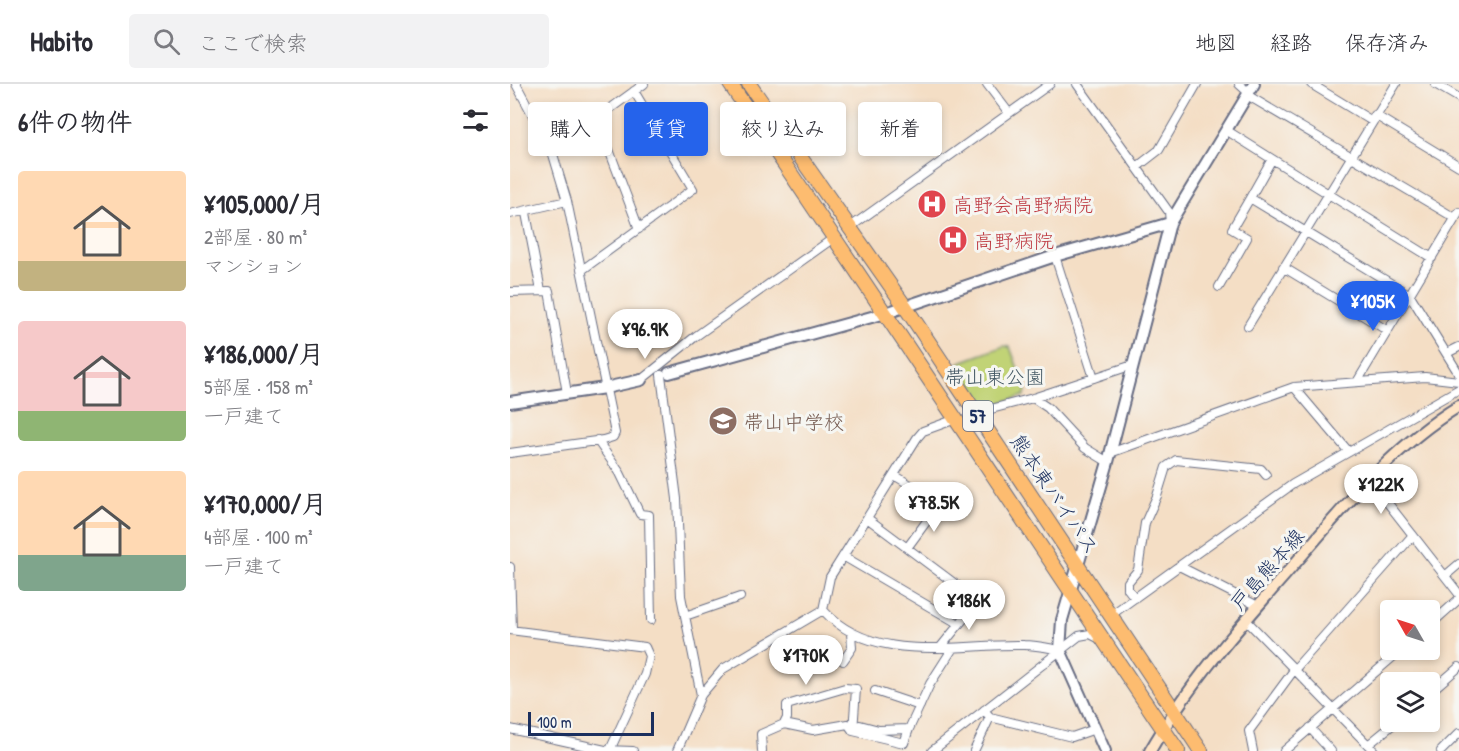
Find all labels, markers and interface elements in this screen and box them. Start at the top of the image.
search box [129,14,549,68]
text: Habito [30,22,93,60]
icon: search [150,25,183,58]
text: ここで検索 [198,28,308,58]
text: 地図 [1195,28,1237,57]
text: 経路 [1270,28,1312,57]
text: 保存済み [1345,28,1429,57]
chip: 購入 [528,102,612,156]
chip: 賃貸 [624,102,708,156]
chip: 絞り込み [720,102,846,156]
chip: 新着 [858,102,942,156]
text: 6件の物件 [18,104,132,139]
icon: filters [459,104,492,137]
text: ¥105,000/月 [204,186,325,221]
hospital icon: 高野会高野病院 [916,188,948,220]
place label: 高野会高野病院 [953,191,1093,218]
icon: home [66,195,138,267]
text: 2部屋 · 80 m² [204,223,307,250]
hospital icon: 高野病院 [937,224,969,256]
place label: 高野病院 [974,227,1054,254]
text: マンション [204,252,303,279]
pin: ¥105K [1331,281,1415,332]
text: ¥105K [1351,287,1395,314]
pin: ¥96.9K [596,309,694,360]
text: ¥96.9K [622,315,668,342]
text: ¥186,000/月 [204,336,324,371]
icon: home [66,345,138,417]
park label: 帯山東公園 [945,363,1045,390]
text: 5部屋 · 158 m² [204,373,313,400]
road number: 57 [963,401,993,431]
text: 一戸建て [204,402,284,429]
school or university icon: 帯山中学校 [707,405,739,437]
place label: 帯山中学校 [744,408,844,435]
street label: 熊本東バイパス [1005,429,1105,559]
pin: ¥122K [1339,464,1423,515]
text: ¥122K [1358,470,1404,497]
pin: ¥78.5K [885,482,983,533]
text: ¥170,000/月 [204,486,327,521]
text: ¥78.5K [908,488,960,515]
icon: home [66,495,138,567]
street label: 戸島熊本線 [1224,522,1310,616]
text: 4部屋 · 100 m² [204,523,313,550]
text: 一戸建て [204,552,284,579]
pin: ¥186K [927,580,1011,631]
text: ¥186K [947,586,991,613]
north arrow [1380,600,1440,660]
map controls [1380,600,1440,732]
pin: ¥170K [764,635,848,686]
text: ¥170K [783,641,829,668]
button: layers [1380,672,1440,732]
scale bar [528,709,654,736]
text: 100 m [537,711,572,733]

